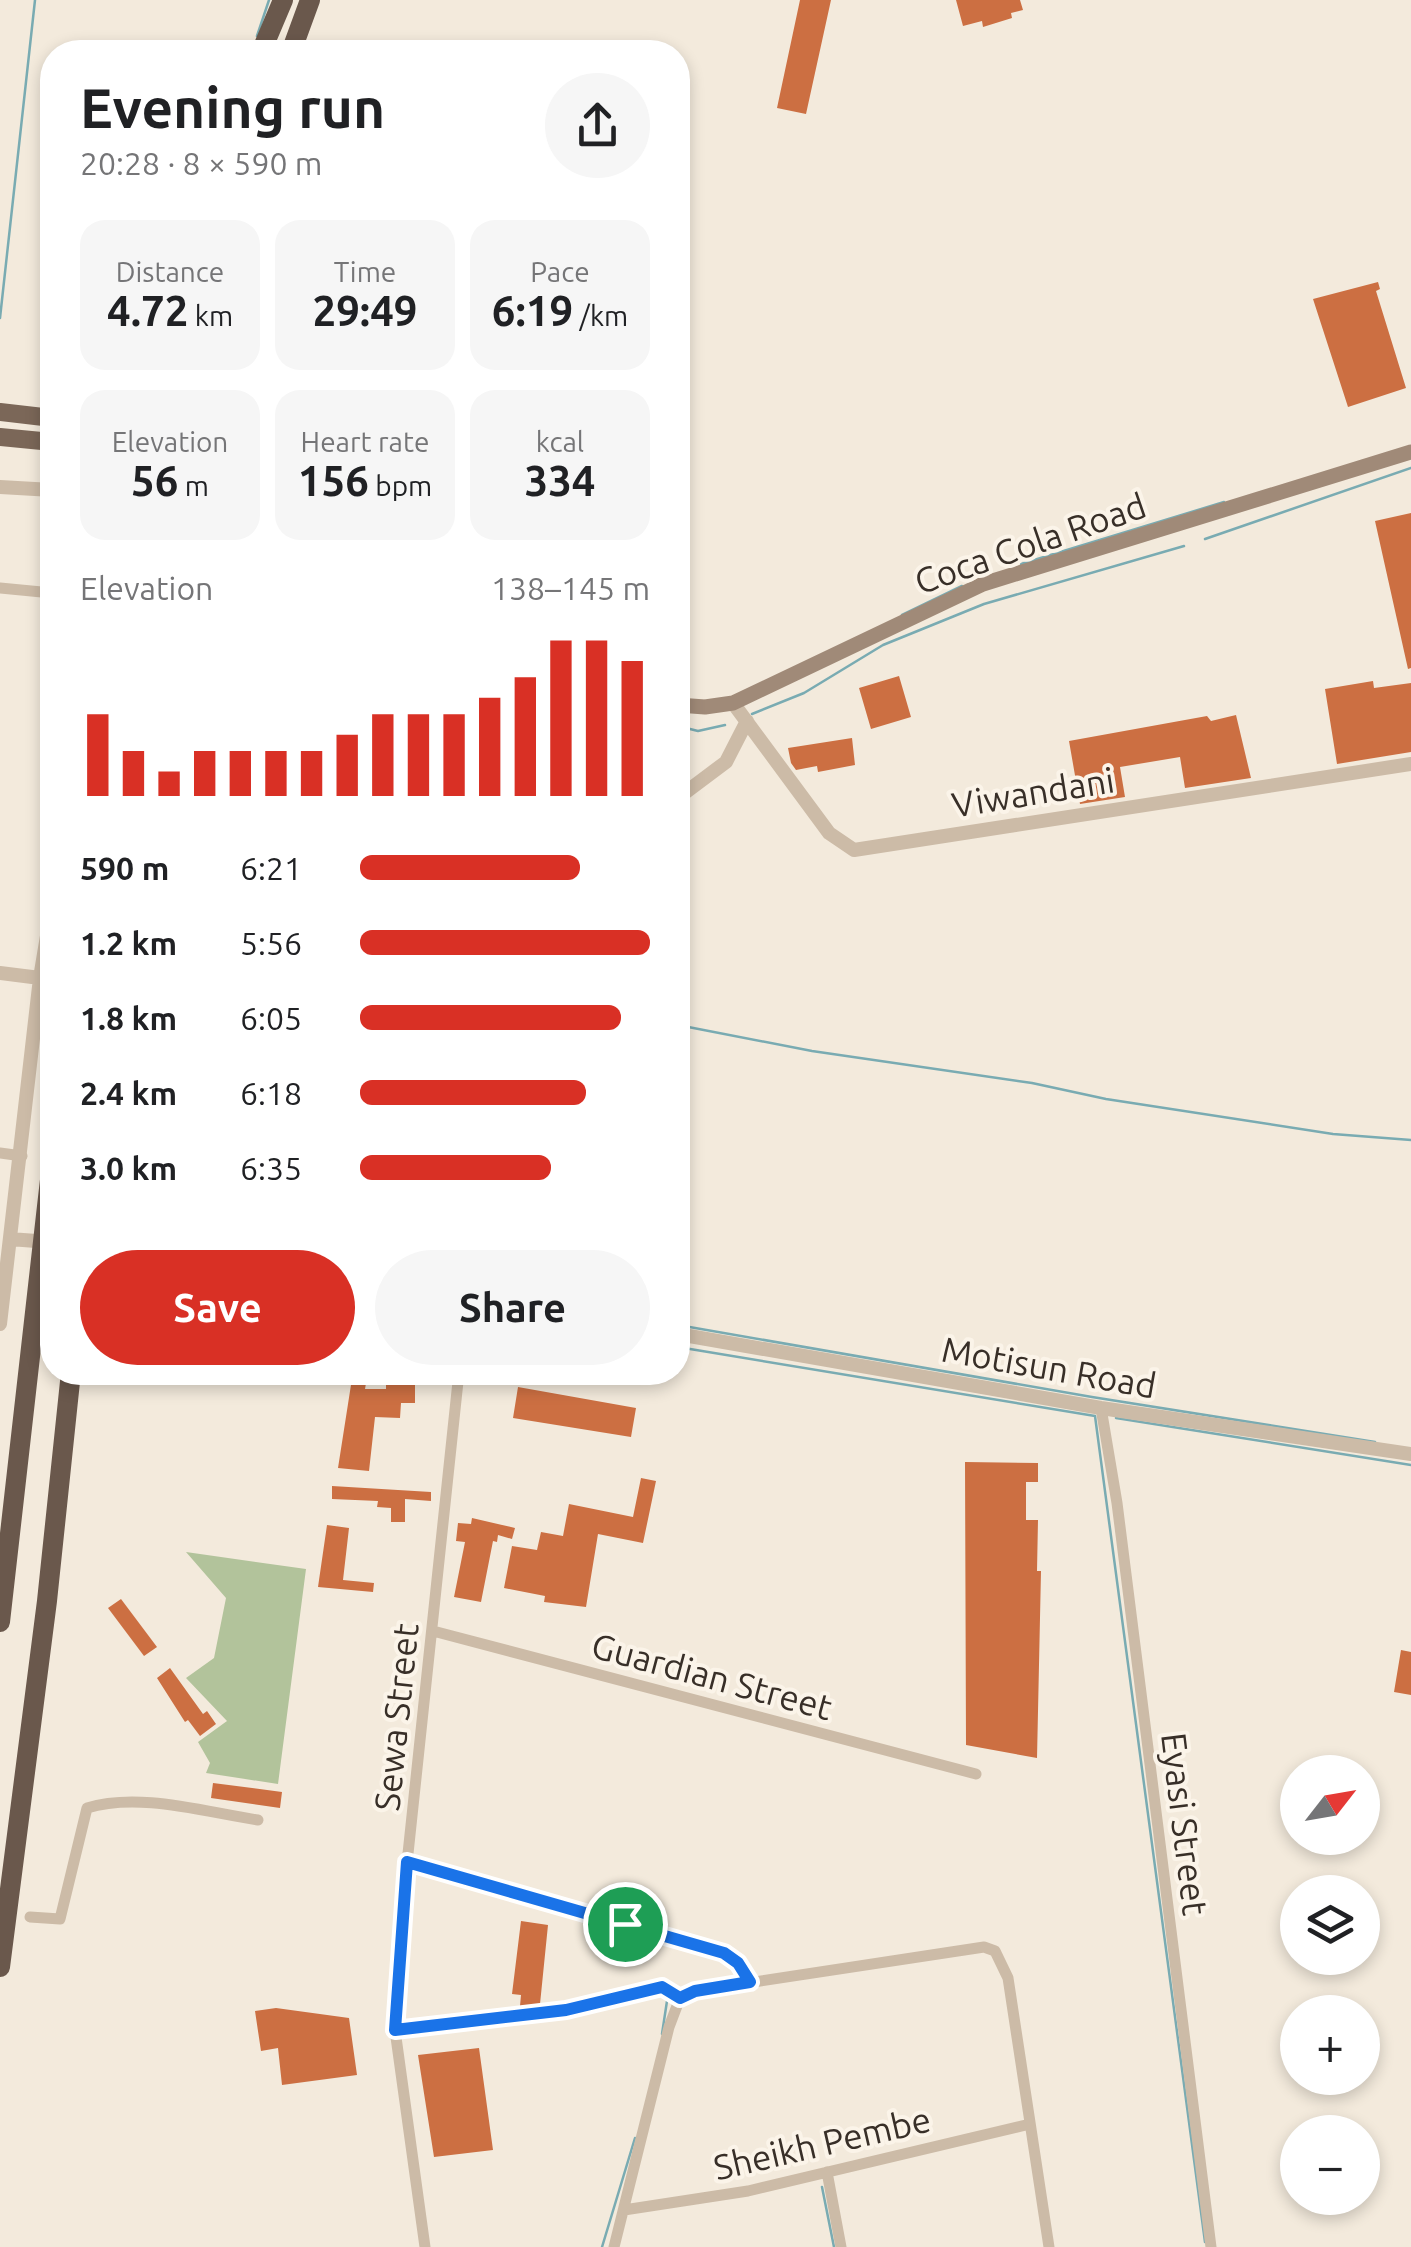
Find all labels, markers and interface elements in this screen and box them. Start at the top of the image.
button: share [545,73,650,178]
text: Evening run [80,77,385,138]
text: 20:28 · 8 × 590 m [80,145,322,181]
text: Distance [116,256,224,287]
text: Time [334,256,396,287]
text: Pace [530,256,590,287]
text: 4.72 [107,287,188,334]
text: 29:49 [312,287,418,334]
text: 6:19 [492,287,573,334]
text: km [188,300,233,331]
text: /km [573,300,628,331]
text: Elevation [112,426,228,457]
text: Heart rate [301,426,429,457]
text: kcal [536,426,584,457]
text: 56 [131,457,178,504]
text: 156 [298,457,369,504]
text: 334 [524,457,596,504]
text: m [178,470,209,501]
text: bpm [369,470,432,501]
street label: Coca Cola Road [909,485,1151,601]
text: Elevation [80,570,213,606]
text: 138–145 m [491,570,650,606]
street label: Viwandani [949,759,1117,825]
text: 590 m [80,850,169,886]
text: 6:21 [240,850,302,886]
text: 1.2 km [80,925,177,961]
text: 5:56 [240,925,302,961]
text: 1.8 km [80,1000,177,1036]
text: 6:05 [240,1000,302,1036]
text: 2.4 km [80,1075,177,1111]
text: 6:18 [240,1075,302,1111]
text: 3.0 km [80,1150,177,1186]
text: 6:35 [240,1150,302,1186]
button: Save [80,1250,355,1365]
button: Share [375,1250,650,1365]
street label: Motisun Road [939,1328,1159,1406]
street label: Sewa Street [366,1621,426,1813]
street label: Guardian Street [587,1625,837,1727]
street label: Eyasi Street [1154,1731,1216,1918]
north arrow [1280,1755,1380,1855]
map controls [1280,1755,1380,2215]
button: layers [1280,1875,1380,1975]
pin [583,1882,668,1967]
icon: arrive [598,1897,653,1952]
button: + [1280,1995,1380,2095]
street label: Sheikh Pembe [710,2099,934,2187]
button: − [1280,2115,1380,2215]

